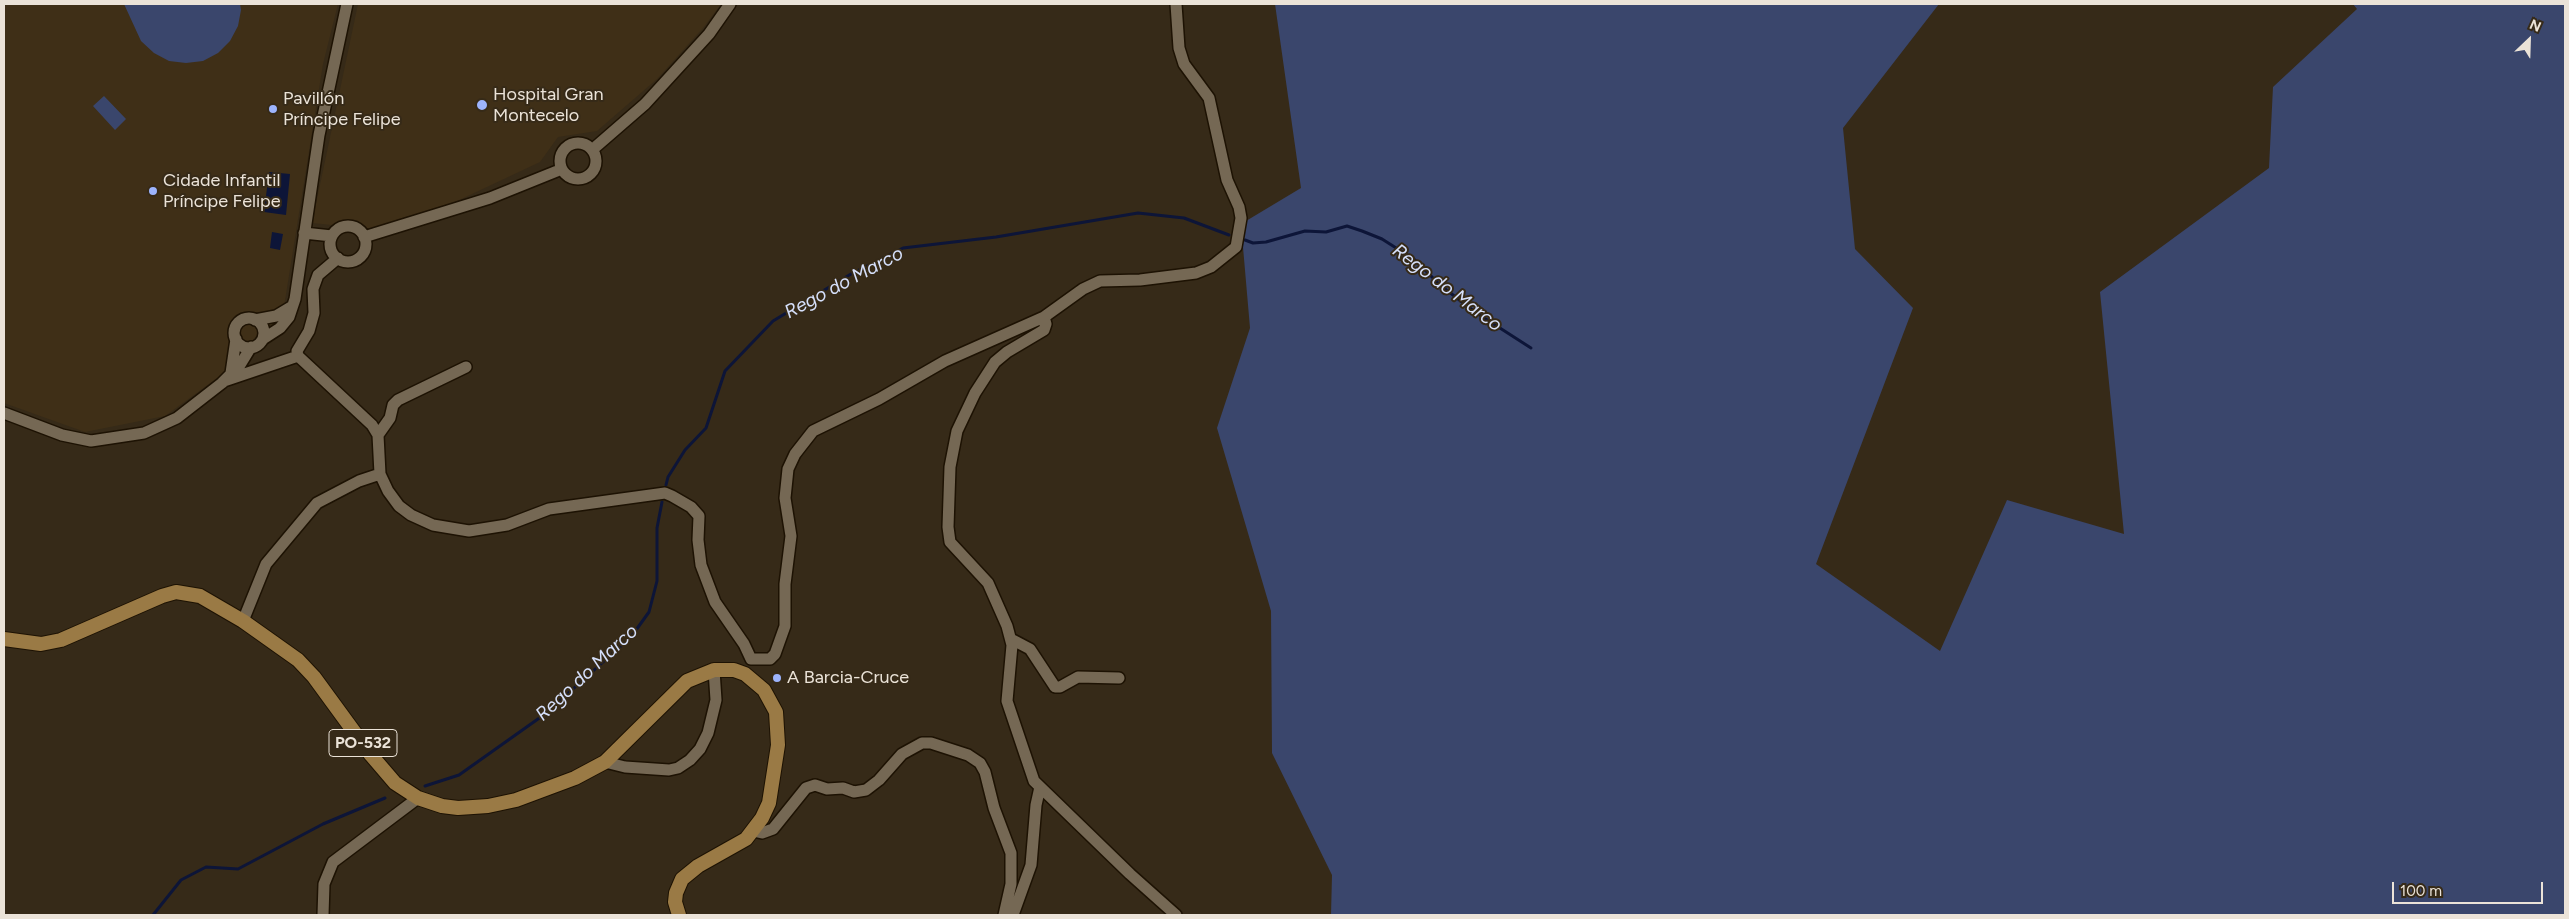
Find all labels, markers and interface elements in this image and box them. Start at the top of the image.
north arrow [2504,15,2554,65]
text: N [2527,16,2544,36]
place label: Hospital Gran Montecelo [493,84,603,126]
place label: Pavillón Príncipe Felipe [283,88,401,130]
marker: Hospital Gran Montecelo [475,98,489,112]
marker: Pavillón Príncipe Felipe [267,103,279,115]
place label: Cidade Infantil Príncipe Felipe [163,170,281,212]
marker: Cidade Infantil Príncipe Felipe [147,185,159,197]
water label: Rego do Marco [1388,239,1506,337]
water label: Rego do Marco [781,242,907,324]
water label: Rego do Marco [531,620,643,726]
place label: A Barcia-Cruce [787,667,909,689]
marker: A Barcia-Cruce [771,672,783,684]
road number: PO-532 [329,730,397,756]
scale bar [2394,872,2545,904]
text: 100 m [2400,882,2442,900]

